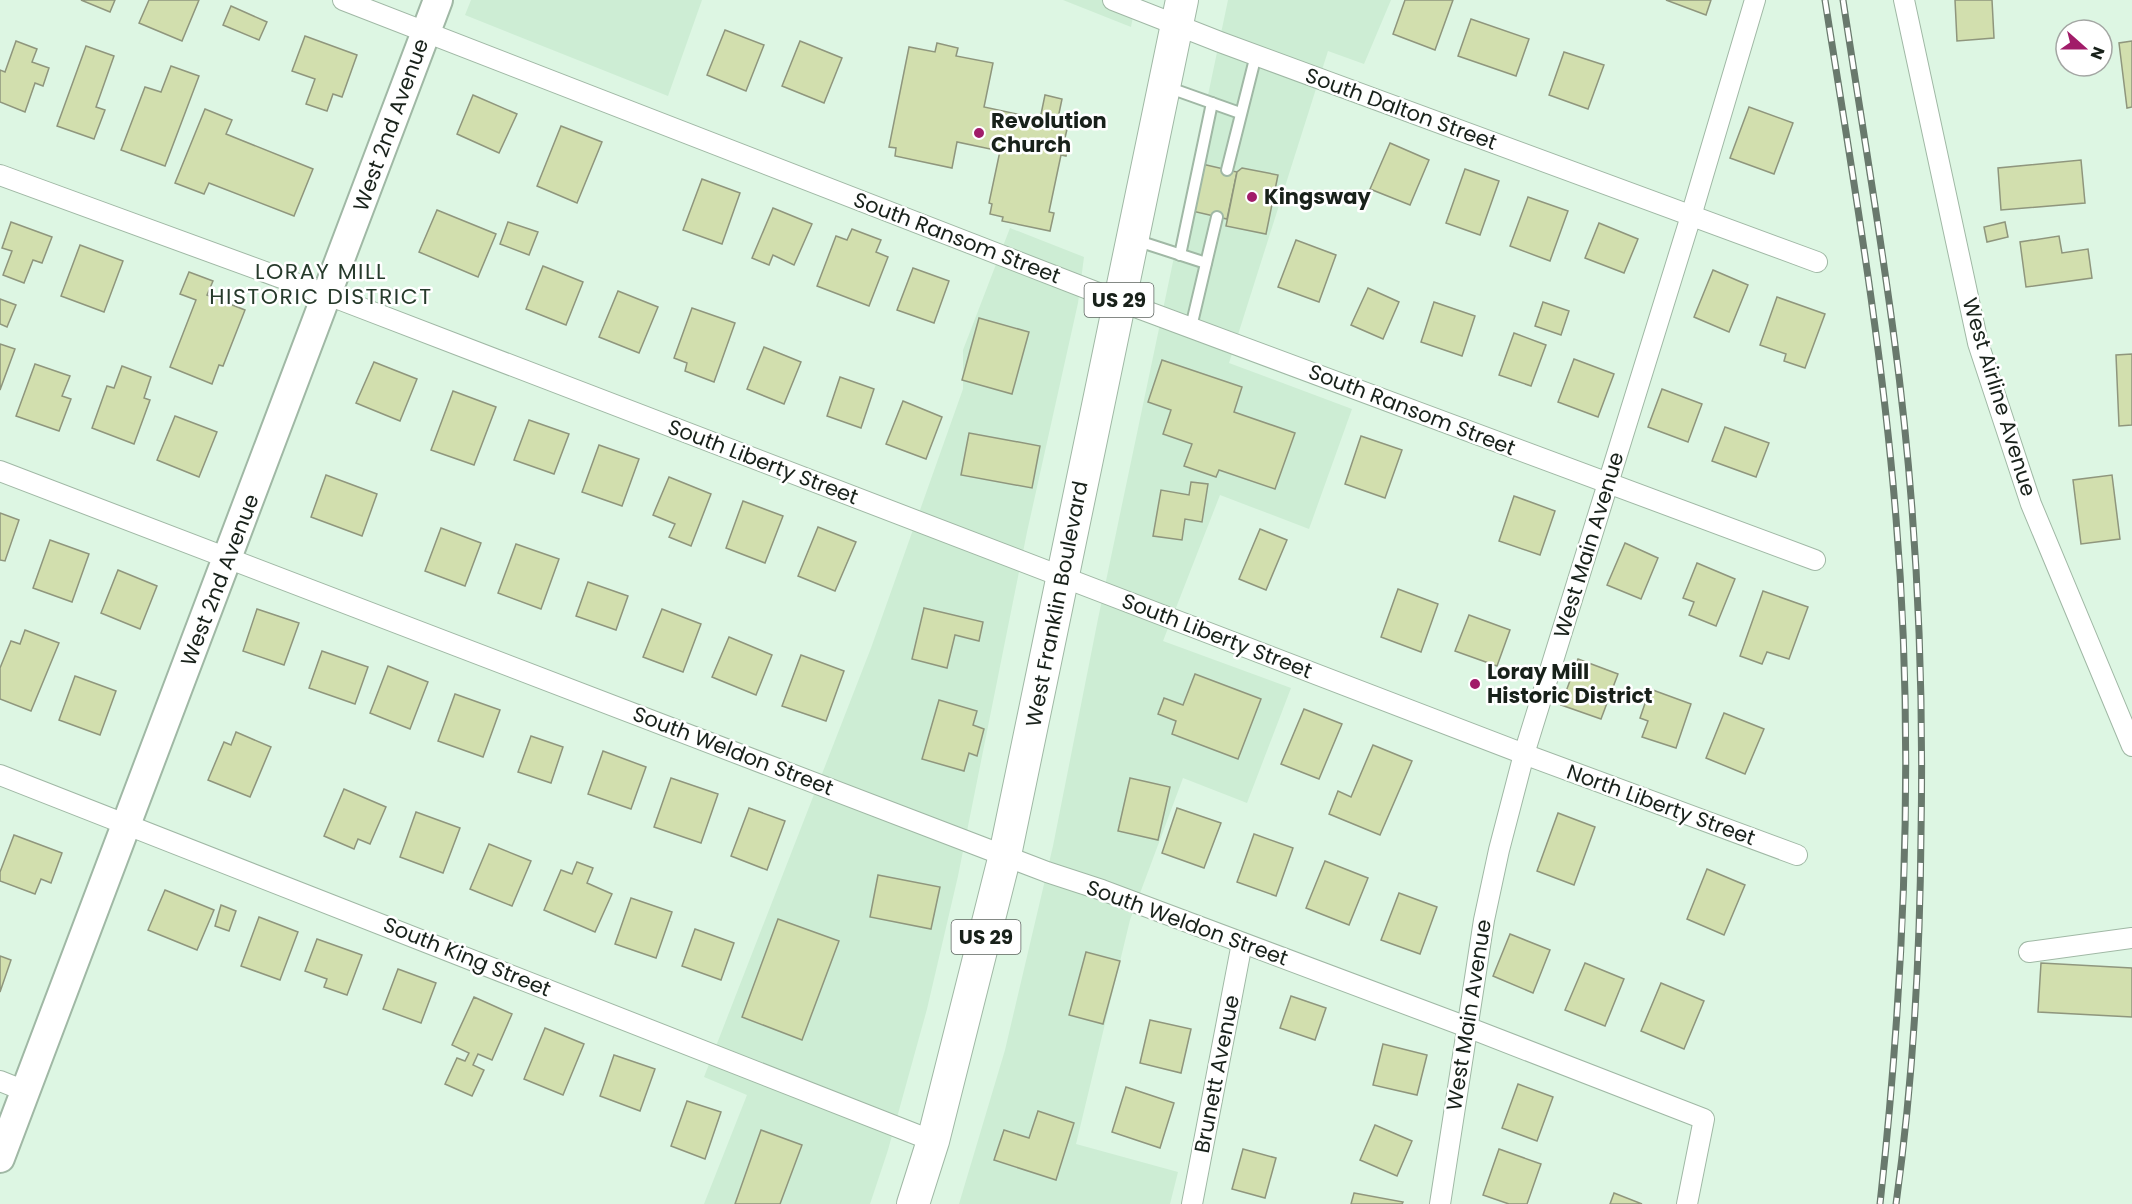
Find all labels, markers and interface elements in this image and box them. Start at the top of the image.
north arrow [2054,18,2114,78]
street label: West 2nd Avenue [346,34,435,215]
text: N [2085,43,2110,63]
street label: South Dalton Street [1301,60,1501,157]
place label: Revolution Church [991,106,1107,159]
marker: Revolution Church [972,126,986,140]
place label: Kingsway [1264,182,1371,211]
street label: South Ransom Street [850,185,1065,290]
marker: Kingsway [1245,190,1259,204]
district label: LORAY MILL HISTORIC DISTRICT [209,256,433,312]
road number: US 29 [1084,283,1154,317]
street label: West Airline Avenue [1955,294,2043,500]
street label: South Ransom Street [1305,357,1520,462]
street label: South Liberty Street [664,412,863,511]
street label: West Main Avenue [1546,448,1631,641]
street label: West Franklin Boulevard [1018,478,1095,729]
street label: West 2nd Avenue [173,490,266,670]
street label: South Liberty Street [1118,586,1317,685]
place label: Loray Mill Historic District [1487,657,1653,710]
marker: Loray Mill Historic District [1468,677,1482,691]
street label: South Weldon Street [629,699,838,802]
street label: North Liberty Street [1563,757,1759,852]
street label: South Weldon Street [1082,873,1292,973]
street label: South King Street [379,910,555,1003]
street label: West Main Avenue [1439,917,1498,1113]
road number: US 29 [952,920,1020,954]
street label: Brunett Avenue [1187,992,1246,1155]

